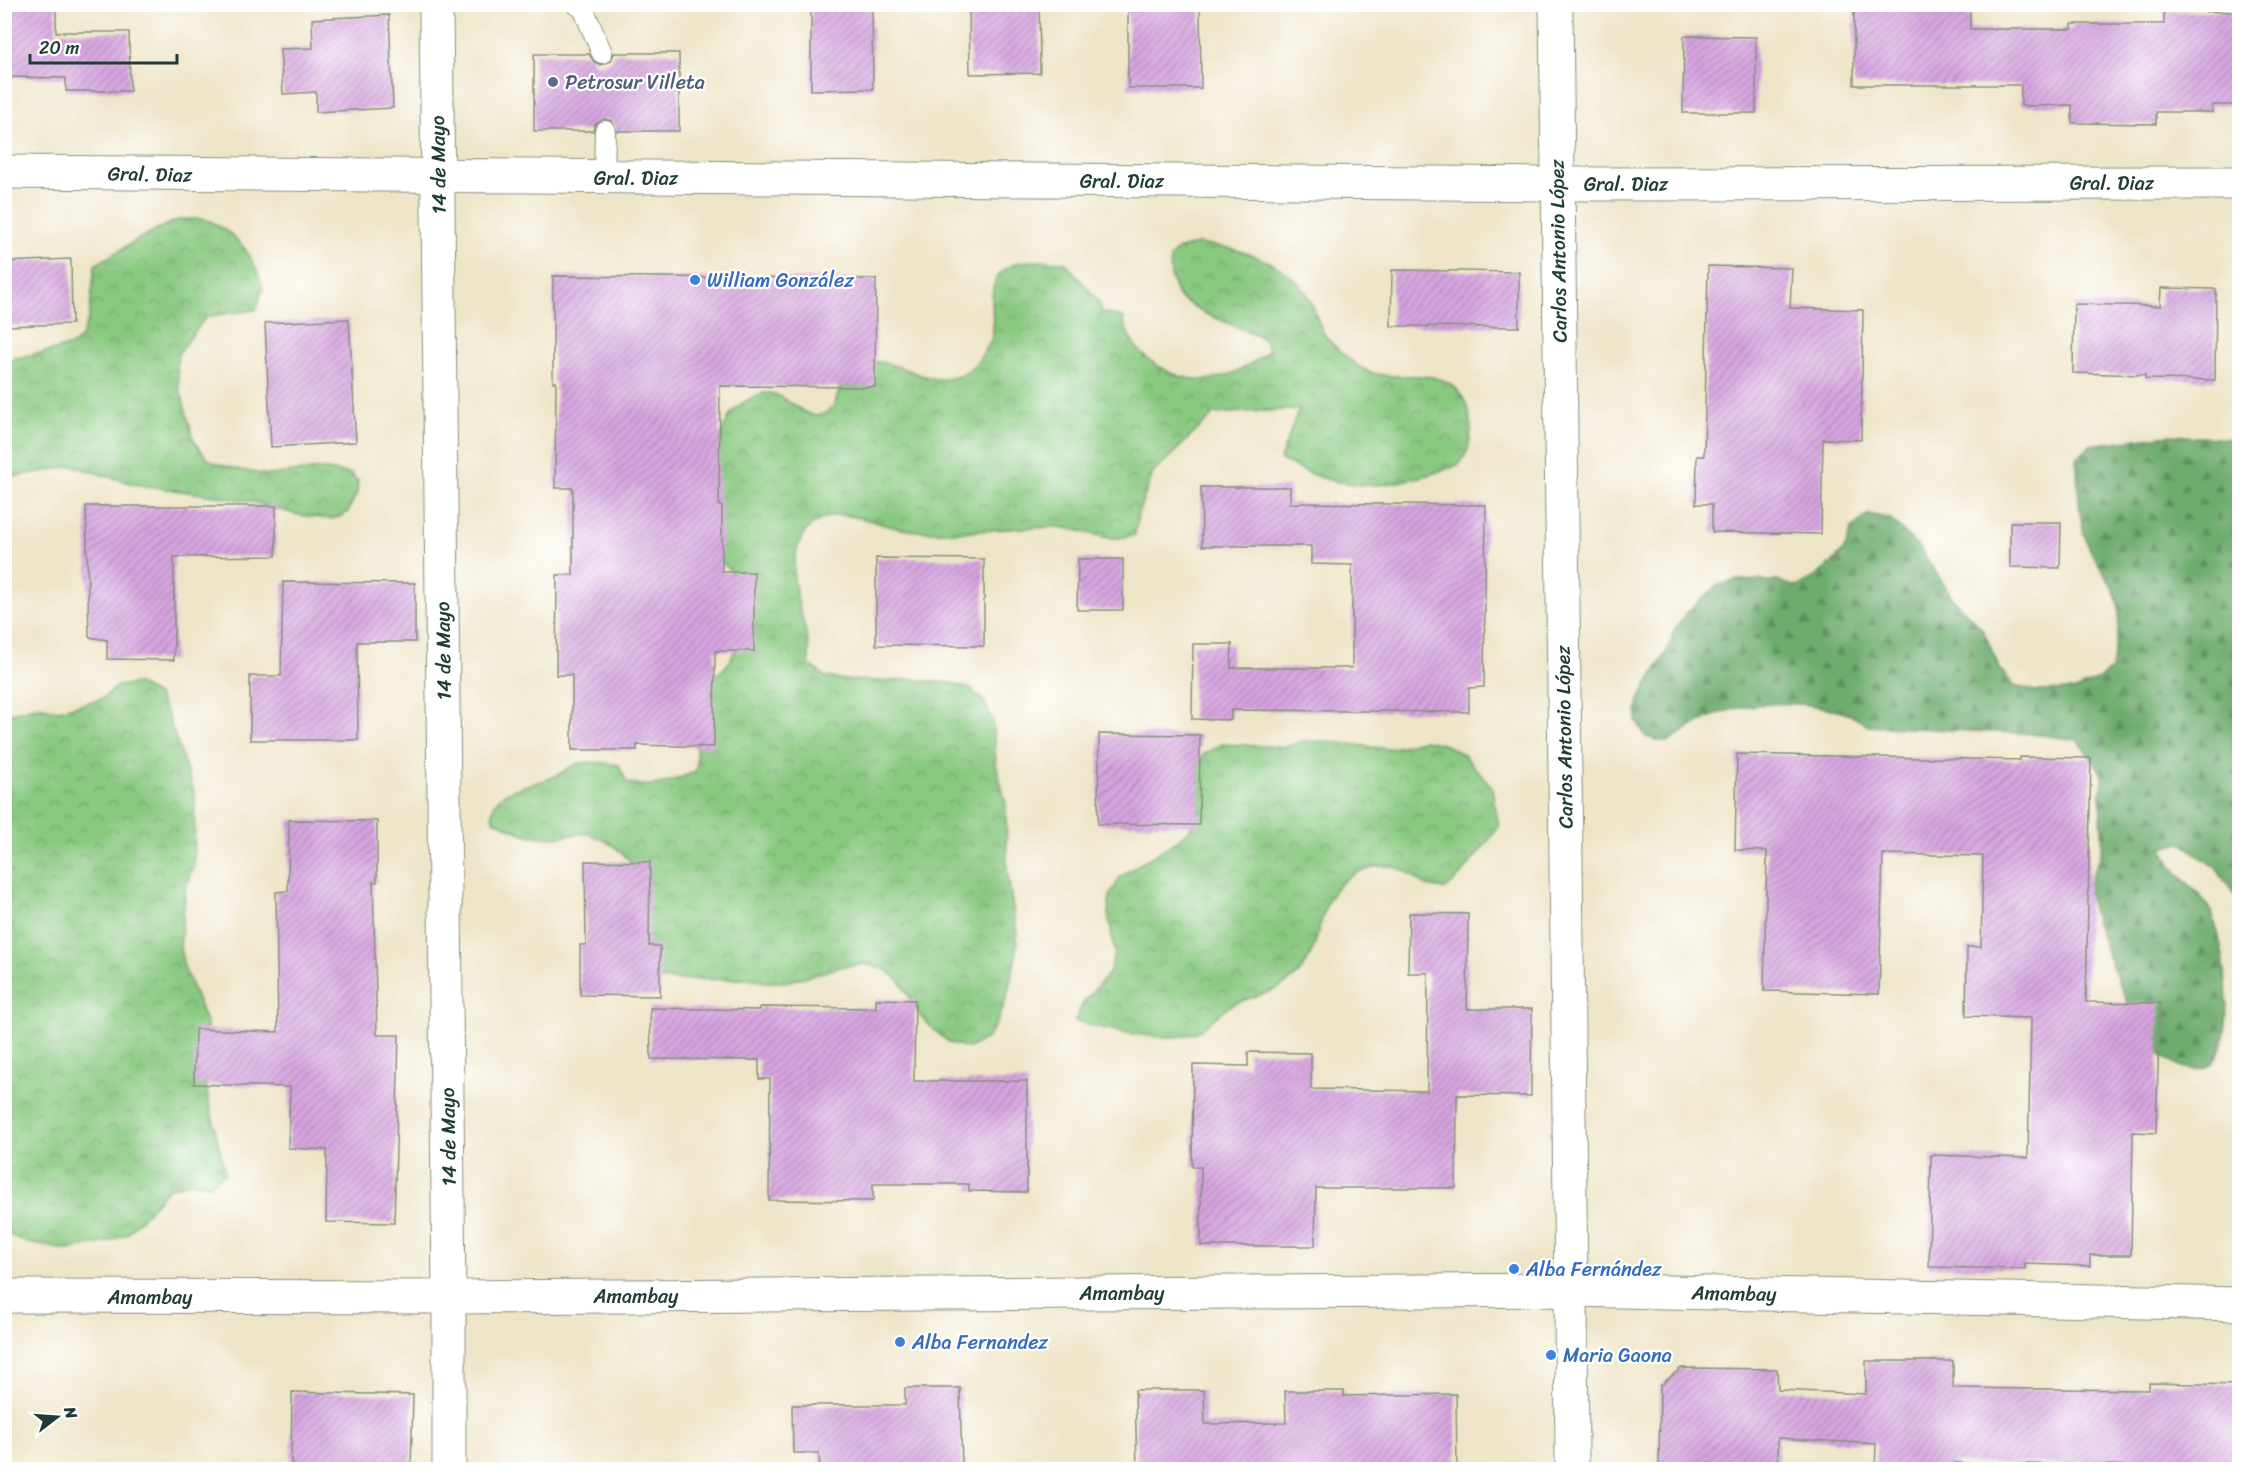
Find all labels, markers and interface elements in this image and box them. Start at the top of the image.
scale bar [30,27,177,65]
text: 20 m [39,32,79,64]
place label: Petrosur Villeta [565,65,705,100]
marker: Petrosur Villeta [546,75,560,89]
street label: 14 de Mayo [420,115,457,215]
street label: Gral. Diaz [107,156,193,193]
street label: Carlos Antonio López [1539,159,1578,343]
street label: Gral. Diaz [594,161,679,196]
street label: Gral. Diaz [1080,164,1165,199]
street label: Gral. Diaz [2070,166,2155,201]
street label: Gral. Diaz [1584,167,1669,202]
place label: William González [707,263,854,298]
marker: William González [688,273,702,287]
street label: 14 de Mayo [425,601,462,701]
street label: Carlos Antonio López [1545,645,1584,829]
street label: 14 de Mayo [430,1087,467,1187]
place label: Alba Fernández [1525,1252,1662,1287]
marker: Alba Fernández [1507,1262,1521,1276]
street label: Amambay [1690,1275,1777,1312]
street label: Amambay [1079,1276,1165,1311]
street label: Amambay [593,1279,679,1314]
street label: Amambay [107,1280,193,1315]
place label: Alba Fernandez [911,1325,1049,1360]
marker: Alba Fernandez [893,1335,907,1349]
place label: Maria Gaona [1563,1338,1672,1373]
marker: Maria Gaona [1544,1348,1558,1362]
north arrow [27,1387,87,1447]
text: N [55,1402,87,1423]

